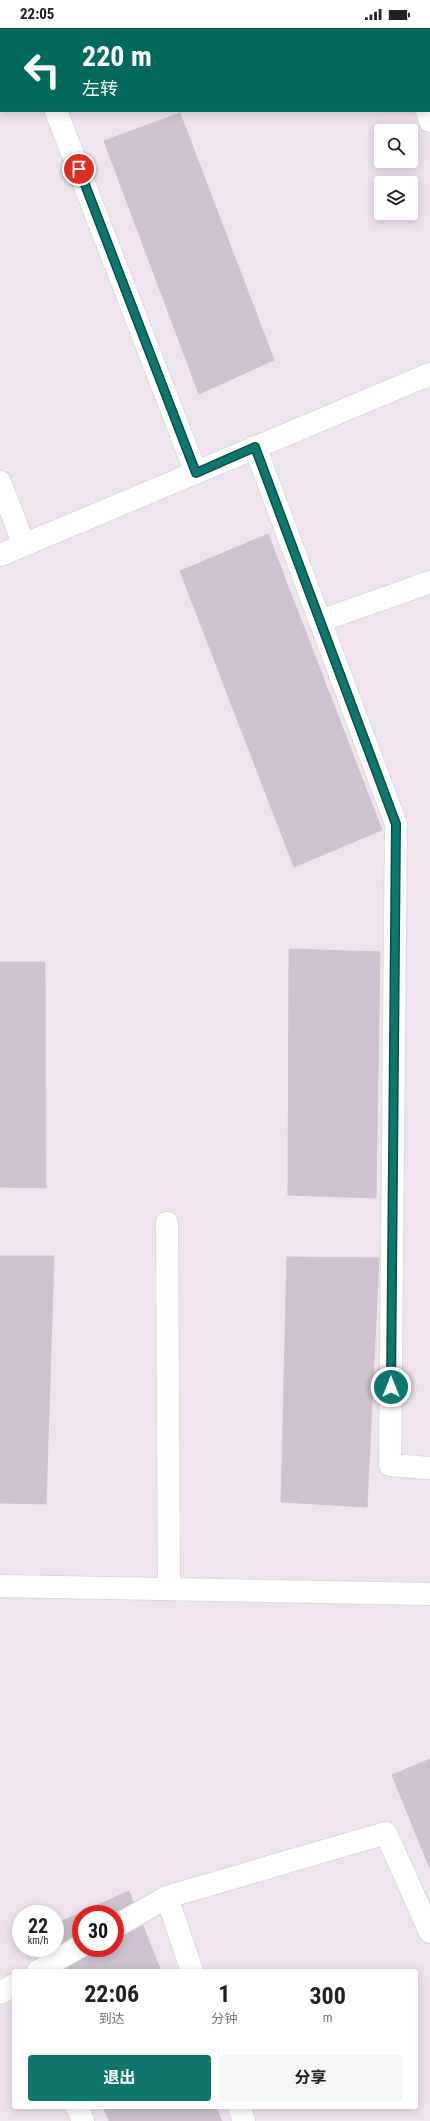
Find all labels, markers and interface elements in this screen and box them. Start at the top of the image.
text: 22:05 [20,5,54,23]
text: 220 m [82,40,152,73]
icon: left [16,44,68,96]
text: 左转 [82,78,118,99]
map controls [374,124,418,220]
button: search [374,124,418,168]
pin [62,152,96,186]
icon: arrive [68,158,90,180]
button: layers [374,176,418,220]
position arrow [370,1366,412,1408]
speed limit sign: 30 [72,1905,124,1957]
text: 22 [28,1914,48,1938]
text: km/h [28,1935,48,1946]
text: 22:06 [84,1980,139,2008]
text: 1 [218,1980,230,2008]
text: 300 [309,1982,346,2010]
text: m [323,2010,333,2025]
text: 到达 [99,2011,125,2026]
text: 分钟 [211,2011,237,2026]
button: 退出 [28,2055,211,2101]
button: 分享 [219,2055,402,2101]

